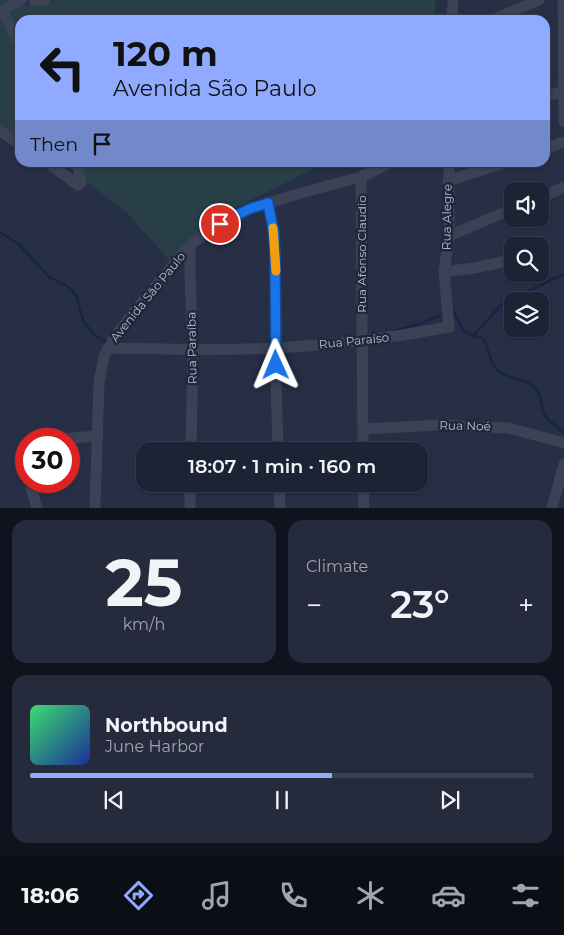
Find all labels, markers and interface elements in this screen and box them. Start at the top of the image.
text: 120 m [113,32,218,75]
icon: left [30,35,95,100]
text: Avenida São Paulo [113,75,317,102]
icon: arrive [88,130,116,158]
text: Then [30,133,78,156]
map controls [504,182,549,337]
button: sound [504,182,549,227]
street label: Rua Alegre [438,184,455,250]
street label: Rua Afonso Claudio [354,195,369,313]
pin [199,203,241,245]
icon: arrive [206,210,234,238]
button: search [504,237,549,282]
street label: Avenida São Paulo [107,249,188,345]
button: layers [504,292,549,337]
street label: Rua Paraíba [183,312,200,384]
street label: Rua Paraíso [318,329,390,352]
position arrow [249,338,301,390]
street label: Rua Noé [439,418,491,433]
speed limit sign: 30 [15,428,80,493]
text: 18:07 · 1 min · 160 m [188,455,376,478]
text: 25 [105,543,183,622]
text: Climate [306,557,368,576]
text: 23° [390,581,450,628]
text: − [306,588,322,622]
text: + [518,588,534,622]
text: km/h [123,615,165,634]
text: Northbound [105,714,228,737]
text: June Harbor [105,737,204,756]
icon: previous [100,786,128,814]
icon: pause [268,786,296,814]
icon: next [436,786,464,814]
icon: directions [121,878,156,913]
icon: music [199,878,234,913]
icon: phone [276,878,311,913]
icon: climate [353,878,388,913]
icon: car [431,878,466,913]
icon: filters [508,878,543,913]
text: 18:06 [21,882,79,909]

